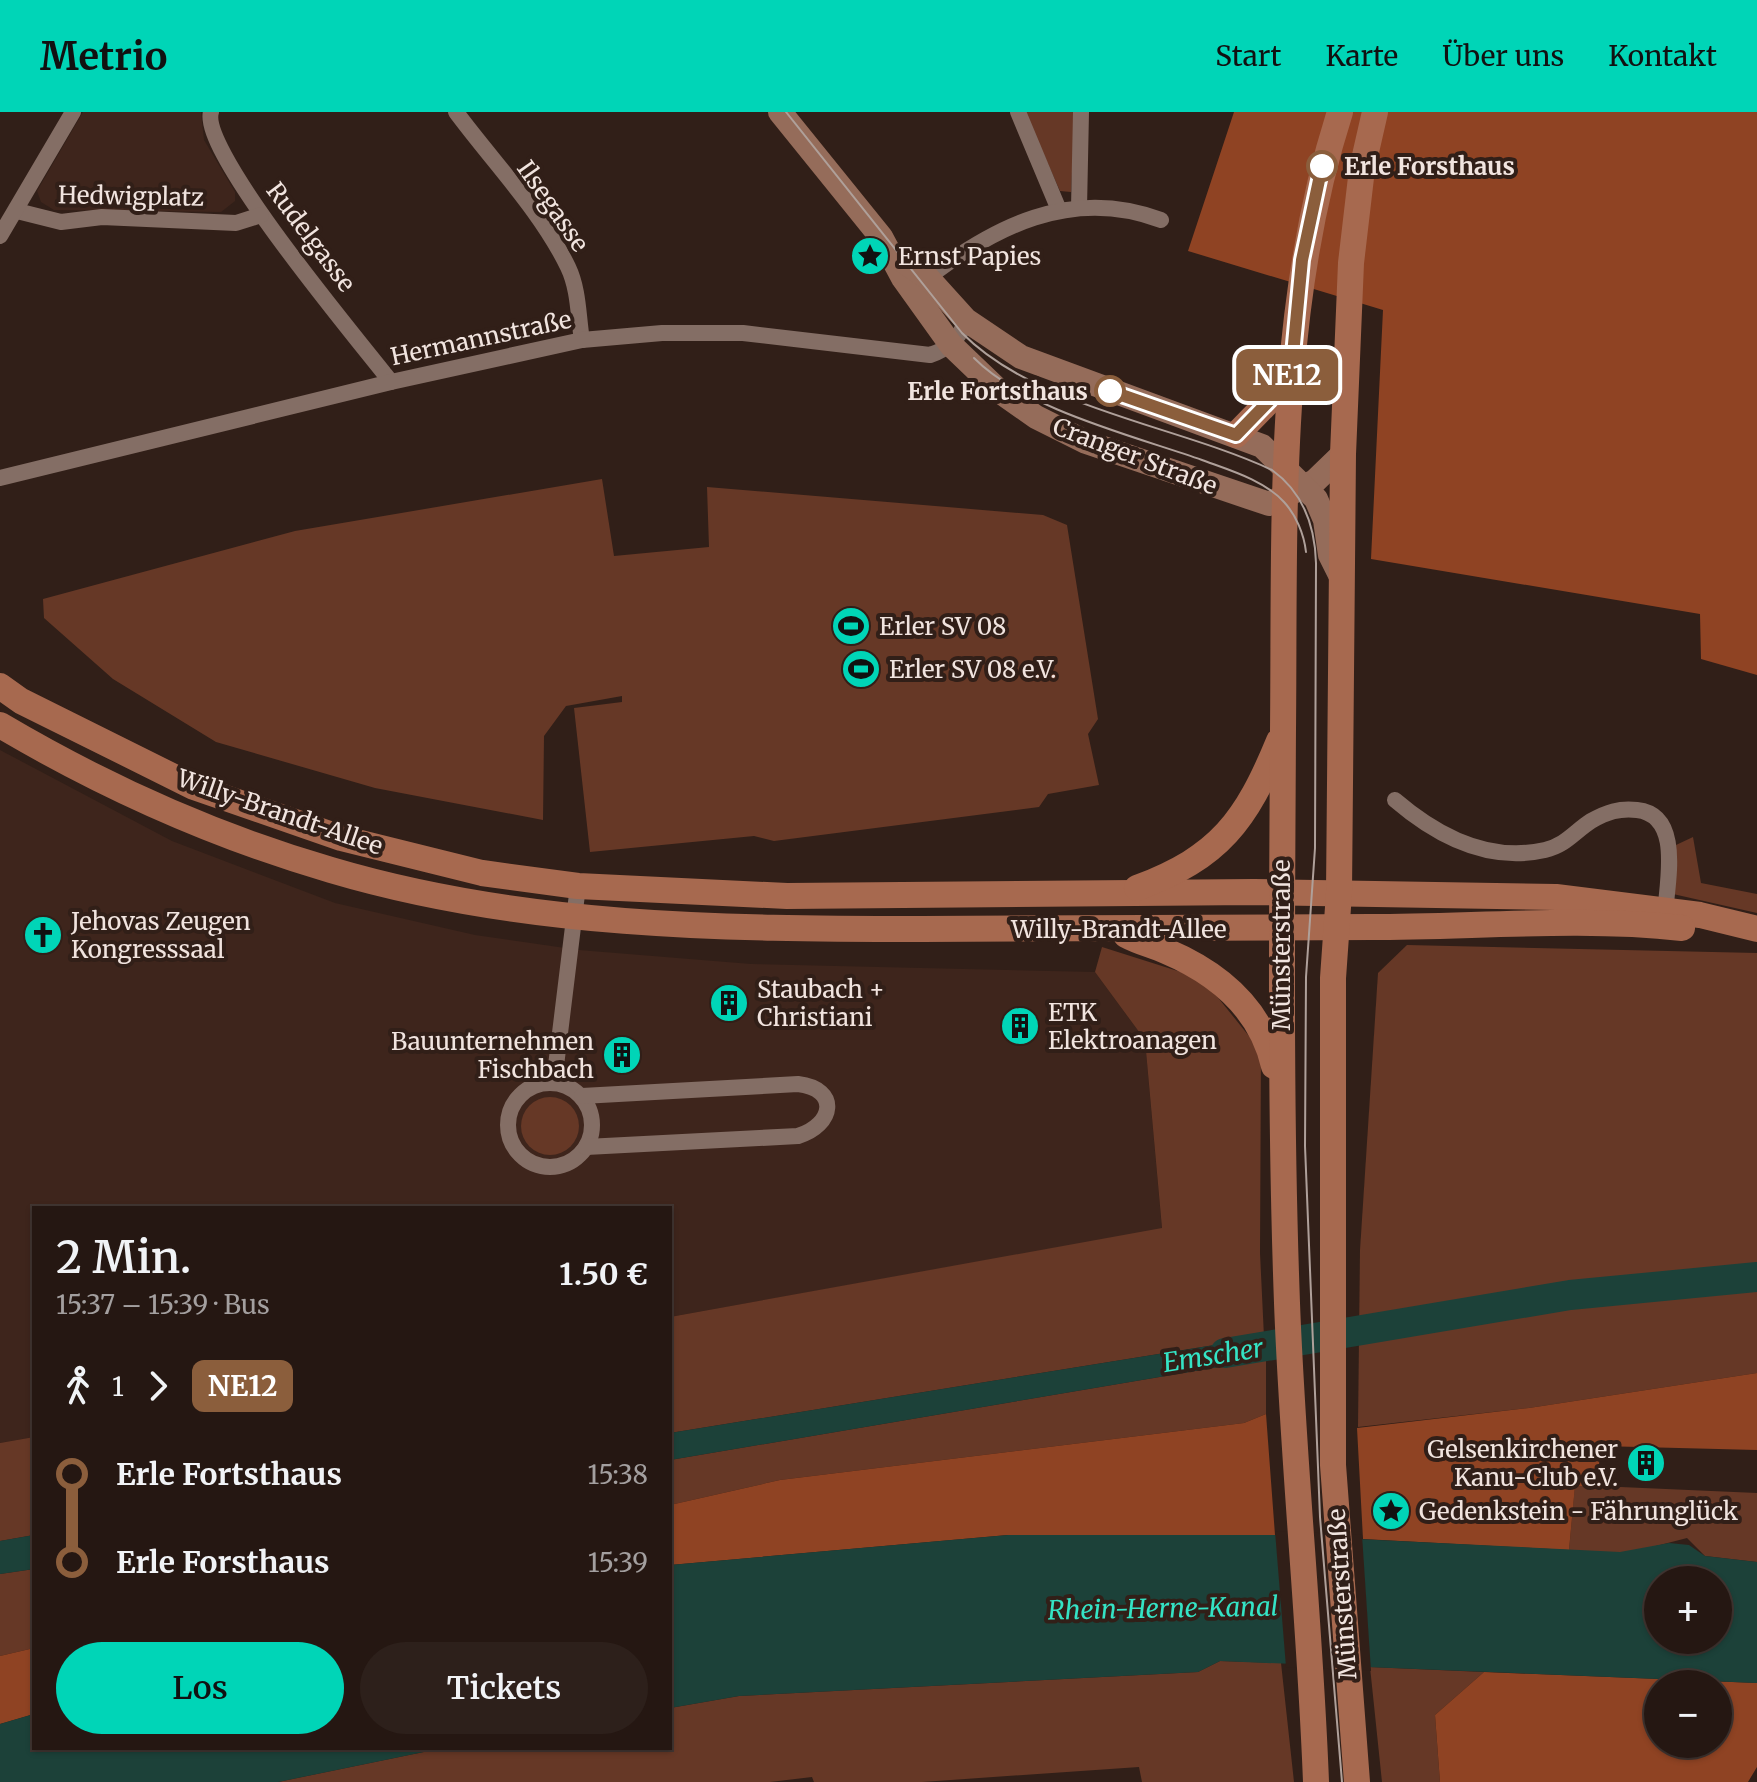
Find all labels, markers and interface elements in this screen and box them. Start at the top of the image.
text: Metrio [40,33,167,80]
text: Start [1215,38,1281,74]
text: Karte [1325,38,1398,74]
text: Über uns [1442,38,1564,74]
text: Kontakt [1608,38,1717,74]
marker: Erle Forsthaus [1307,151,1337,181]
place label: Erle Forsthaus [1344,151,1515,182]
street label: Ilsegasse [510,154,596,258]
street label: Rudelgasse [260,176,362,298]
street label: Hedwigplatz [58,179,204,213]
place icon: Ernst Papies [849,235,891,277]
place label: Ernst Papies [898,241,1041,272]
street label: Hermannstraße [388,304,574,372]
line badge: NE12 [1231,349,1343,401]
text: NE12 [1252,357,1322,393]
place label: Erle Fortsthaus [907,376,1088,407]
marker: Erle Fortsthaus [1095,376,1125,406]
street label: Cranger Straße [1049,410,1221,502]
sports icon: Erler SV 08 [830,605,872,647]
place label: Erler SV 08 [879,611,1006,642]
sports icon: Erler SV 08 e.V. [840,648,882,690]
place label: Erler SV 08 e.V. [889,654,1056,685]
street label: Willy-Brandt-Allee [172,762,387,862]
street label: Münsterstraße [1266,859,1297,1031]
place label: Jehovas Zeugen Kongresssaal [70,906,251,965]
church icon: Jehovas Zeugen Kongresssaal [22,914,64,956]
street label: Willy-Brandt-Allee [1010,914,1227,945]
place label: Staubach + Christiani [757,974,885,1033]
building icon: Staubach + Christiani [708,982,750,1024]
place label: ETK Elektroanagen [1048,997,1217,1056]
building icon: ETK Elektroanagen [999,1005,1041,1047]
place label: Bauunternehmen Fischbach [391,1026,594,1085]
building icon: Bauunternehmen Fischbach [601,1034,643,1076]
text: 2 Min. [56,1230,191,1285]
text: 1.50 € [559,1255,648,1293]
text: 15:37 – 15:39 · Bus [56,1288,270,1321]
water label: Emscher [1160,1331,1266,1379]
icon: walk [56,1364,100,1408]
icon: forward [136,1364,180,1408]
text: NE12 [208,1368,277,1404]
text: 1 [112,1370,124,1403]
place label: Gelsenkirchener Kanu-Club e.V. [1427,1434,1618,1493]
building icon: Gelsenkirchener Kanu-Club e.V. [1625,1442,1667,1484]
text: Erle Fortsthaus [116,1455,342,1493]
text: 15:38 [588,1458,648,1491]
place icon: Gedenkstein - Fährunglück [1370,1490,1412,1532]
place label: Gedenkstein - Fährunglück [1419,1496,1739,1527]
street label: Münsterstraße [1321,1508,1363,1680]
text: Erle Forsthaus [116,1543,330,1581]
text: 15:39 [588,1546,648,1579]
map controls [1644,1566,1732,1758]
button: + [1644,1566,1732,1654]
water label: Rhein-Herne-Kanal [1047,1589,1279,1627]
button: Los [56,1642,344,1734]
button: Tickets [360,1642,648,1734]
button: − [1644,1670,1732,1758]

